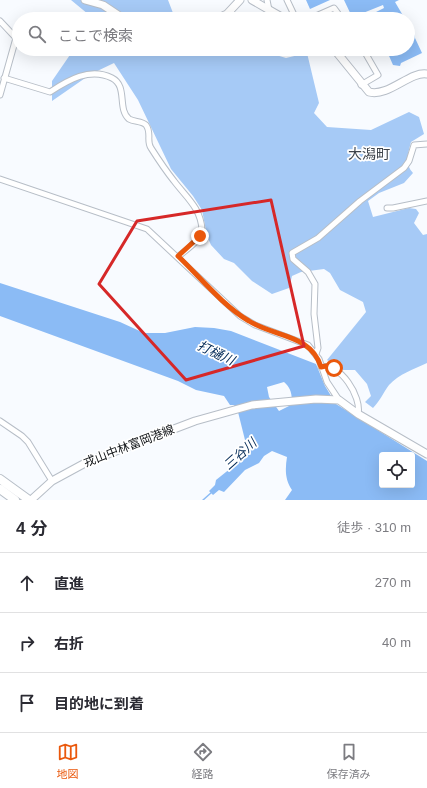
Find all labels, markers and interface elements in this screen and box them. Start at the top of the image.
search box [12,12,415,56]
icon: search [26,23,48,45]
text: ここで検索 [58,27,133,44]
district label: 大潟町 [348,146,390,162]
route end [191,227,209,245]
water label: 打樋川 [195,338,239,369]
route start [325,359,343,377]
street label: 戎山中林富岡港線 [82,422,176,470]
water label: 三谷川 [220,434,261,473]
map controls [379,452,415,488]
button: locate [379,452,415,488]
text: 4 分 [16,519,47,538]
text: 徒歩 · 310 m [337,520,411,535]
icon: ahead [16,572,38,594]
text: 直進 [54,575,84,592]
text: 270 m [375,575,411,590]
icon: right [16,632,38,654]
text: 右折 [54,635,84,652]
text: 40 m [382,635,411,650]
icon: arrive [16,692,38,714]
text: 目的地に到着 [54,695,144,712]
tab: 地図 [57,741,79,781]
tab: 経路 [192,741,214,781]
tab: 保存済み [327,741,371,781]

